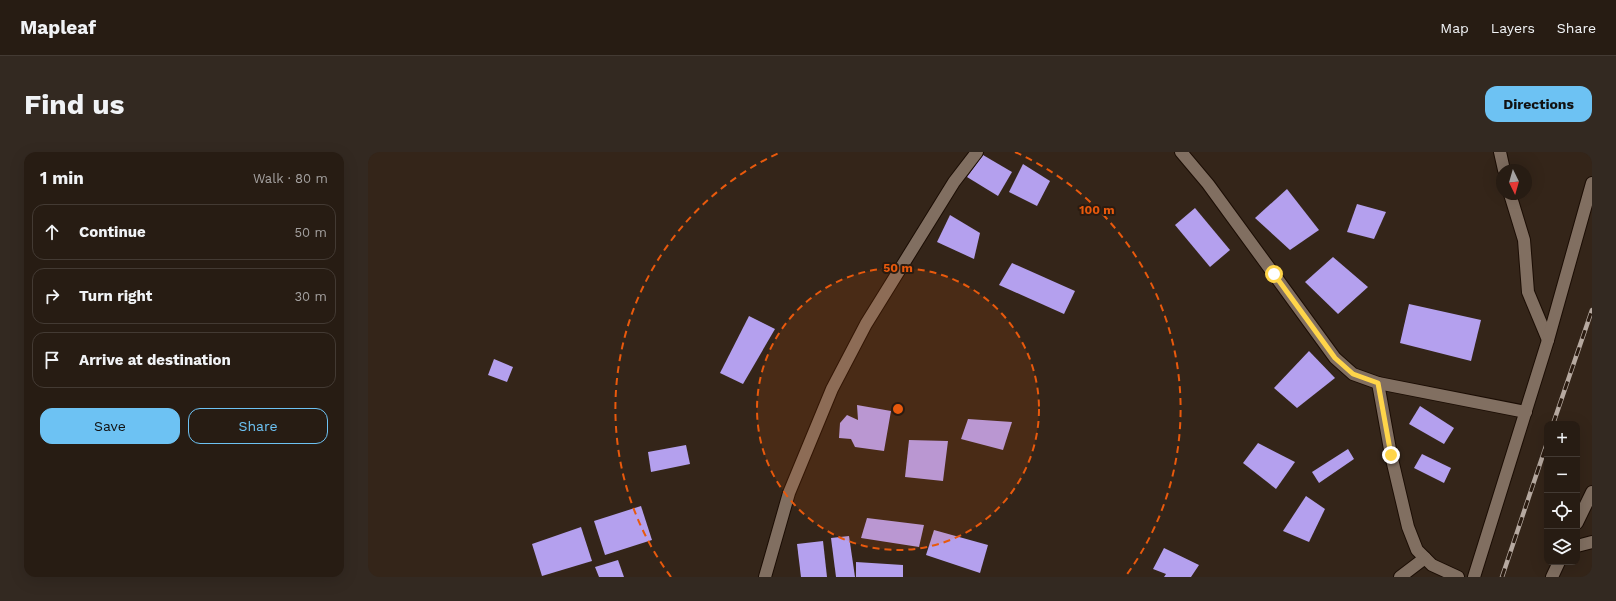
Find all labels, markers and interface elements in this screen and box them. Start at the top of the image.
text: Mapleaf [20,16,96,39]
text: Map [1440,20,1469,36]
text: Layers [1491,20,1535,36]
text: Share [1557,20,1596,36]
button: Directions [1485,86,1592,122]
text: Find us [24,88,124,121]
north arrow [1496,164,1532,200]
text: 1 min [40,168,84,188]
text: Walk · 80 m [253,171,328,186]
text: 100 m [1079,203,1115,217]
icon: ahead [41,221,63,243]
text: Continue [79,223,146,241]
text: 50 m [295,225,327,240]
text: 50 m [883,261,913,275]
route start [1265,265,1283,283]
icon: right [41,285,63,307]
text: Turn right [79,287,152,305]
text: 30 m [295,289,327,304]
icon: arrive [41,349,63,371]
text: Arrive at destination [79,351,231,369]
centre of rings [891,402,905,416]
button: Save [40,408,180,444]
button: Share [188,408,328,444]
map controls [1544,421,1580,565]
button: + [1544,421,1580,457]
route end [1382,446,1400,464]
button: − [1544,457,1580,493]
button: locate [1544,493,1580,529]
button: layers [1544,529,1580,565]

